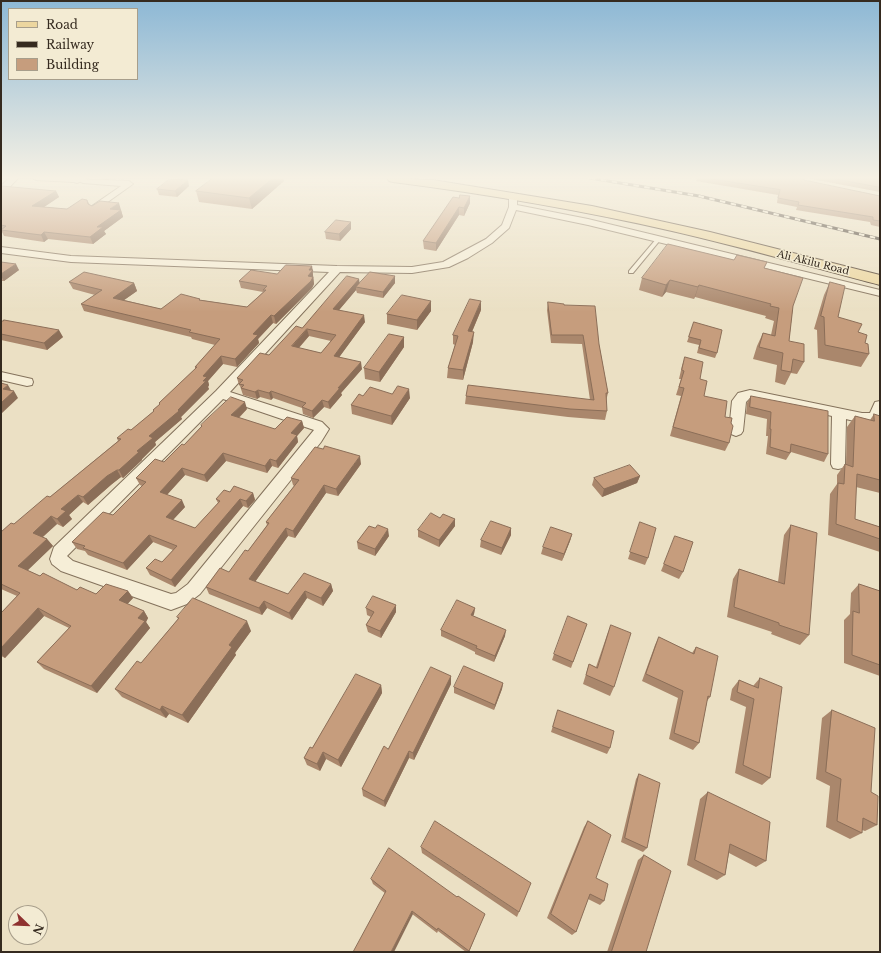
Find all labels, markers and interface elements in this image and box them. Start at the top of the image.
legend [8,8,138,80]
text: Road [46,17,78,32]
text: Railway [46,37,94,52]
text: Building [46,57,99,72]
street label: Ali Akilu Road [776,248,850,278]
north arrow [8,905,48,945]
text: N [30,922,47,937]

